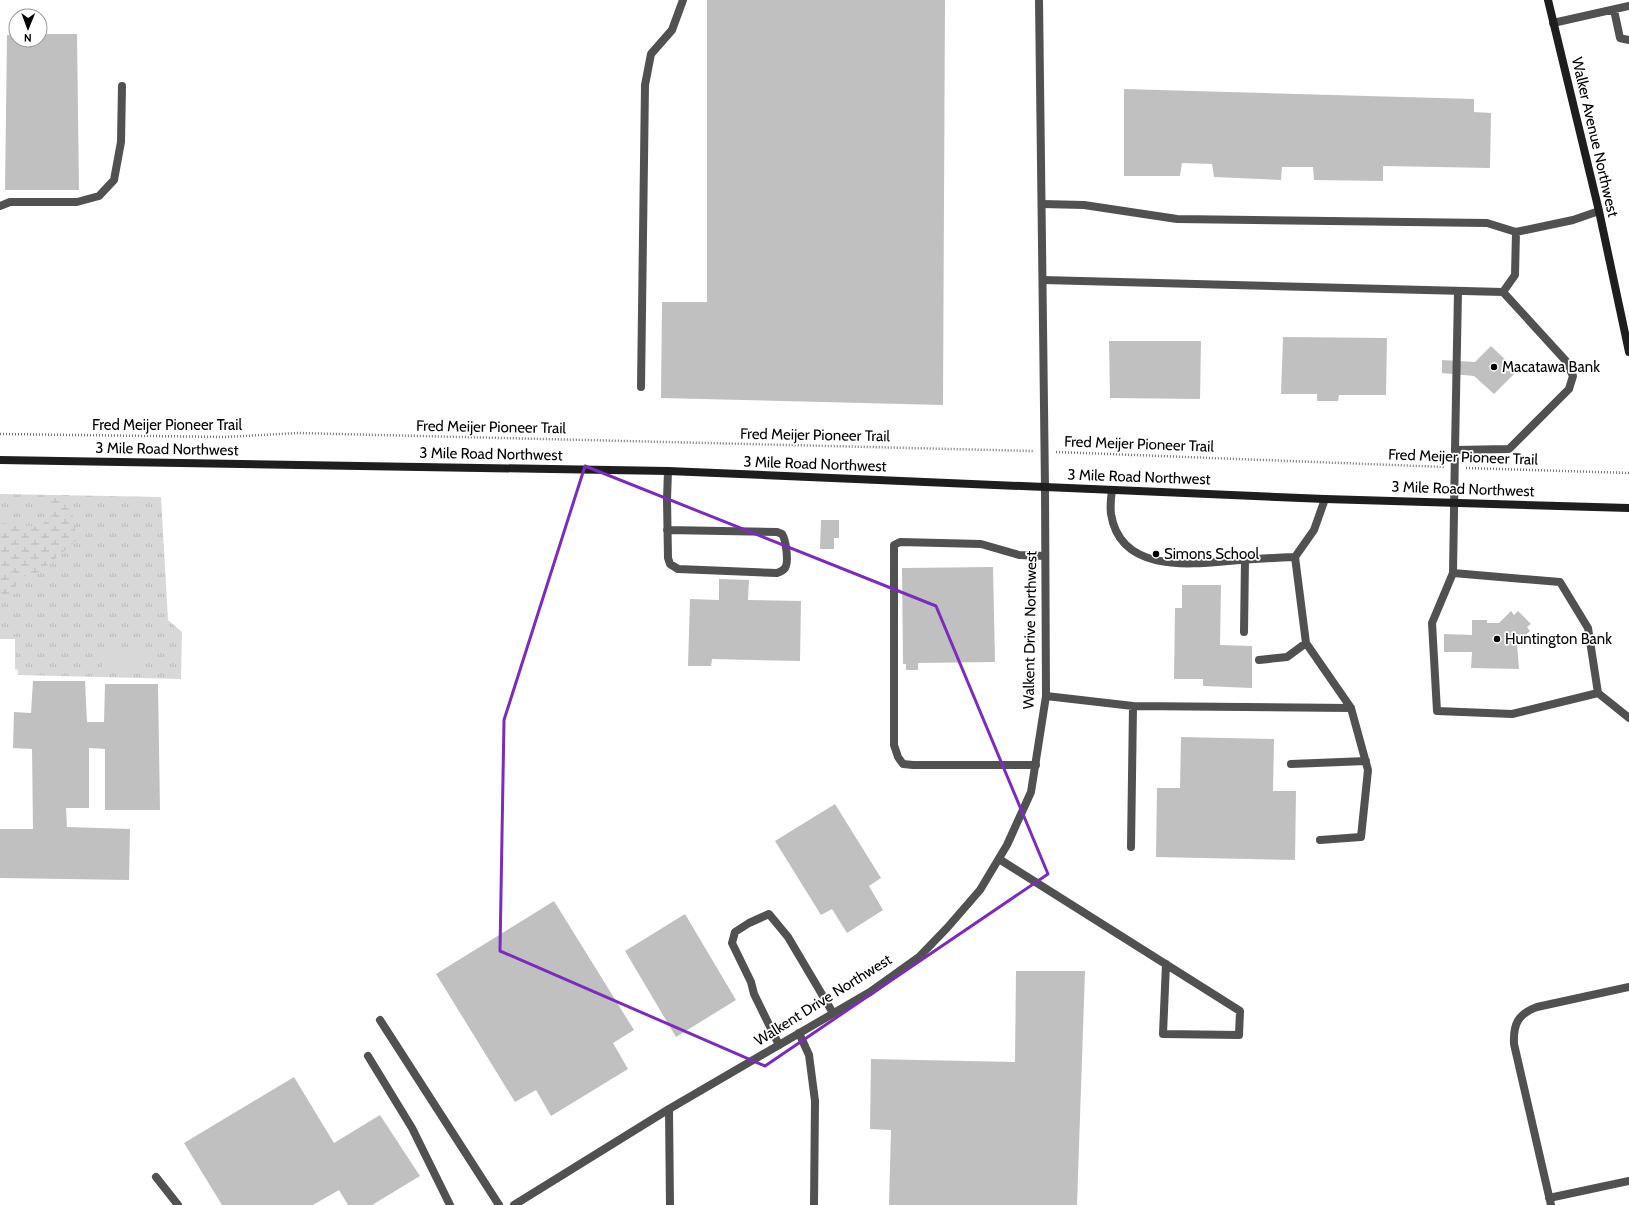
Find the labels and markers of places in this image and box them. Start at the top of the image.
place label: Macatawa Bank [1502,358,1600,376]
marker: Macatawa Bank [1489,362,1499,372]
place label: Simons School [1164,545,1259,563]
marker: Simons School [1151,549,1161,559]
place label: Huntington Bank [1505,630,1612,648]
marker: Huntington Bank [1492,634,1502,644]

